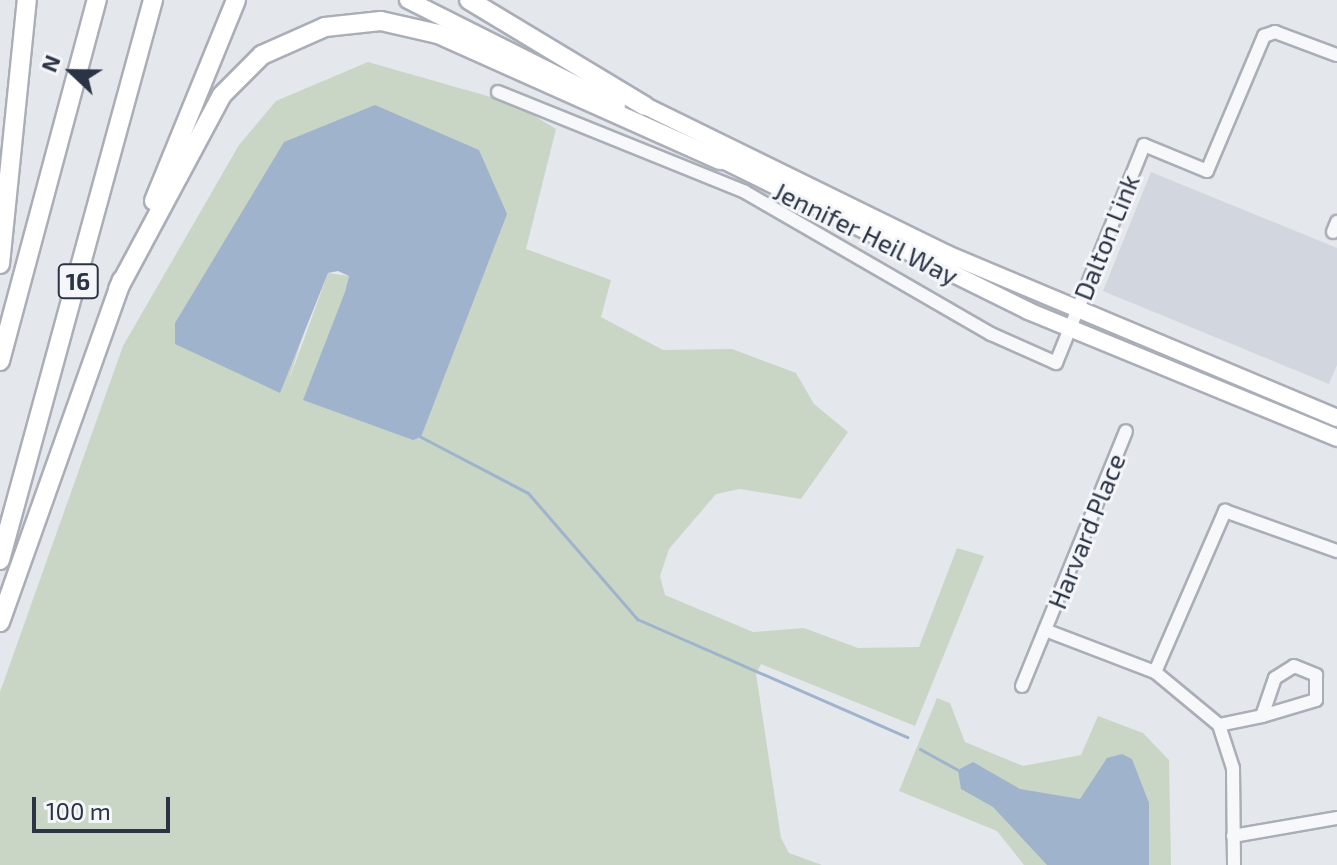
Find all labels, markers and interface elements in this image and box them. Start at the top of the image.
north arrow [32,32,112,112]
text: N [35,51,65,75]
street label: Dalton Link [1067,170,1145,304]
street label: Jennifer Heil Way [768,174,964,292]
road number: 16 [56,261,100,301]
street label: Harvard Place [1041,449,1131,613]
scale bar [36,781,174,831]
text: 100 m [46,796,111,825]

